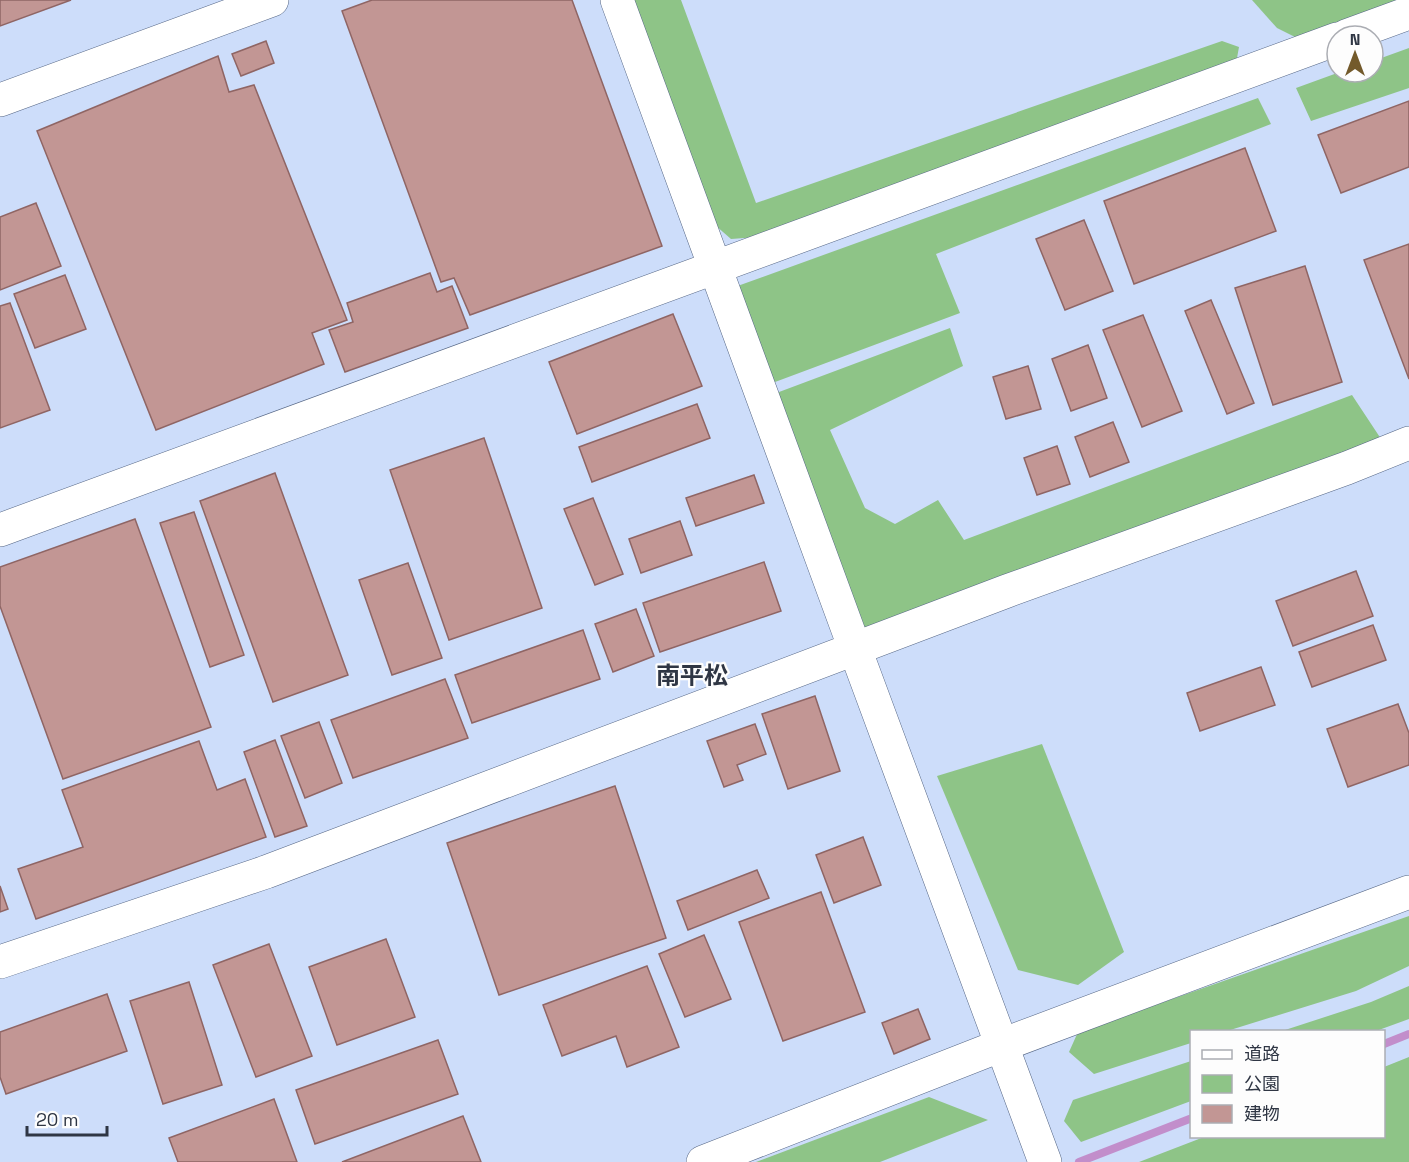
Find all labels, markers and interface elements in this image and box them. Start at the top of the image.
north arrow [1325,24,1385,84]
text: N [1350,29,1360,50]
district label: 南平松 [656,660,728,691]
legend [1190,1030,1385,1138]
text: 道路 [1244,1042,1280,1065]
text: 公園 [1244,1072,1280,1095]
scale bar [27,1099,106,1137]
text: 建物 [1244,1102,1280,1125]
text: 20 m [36,1108,79,1131]

